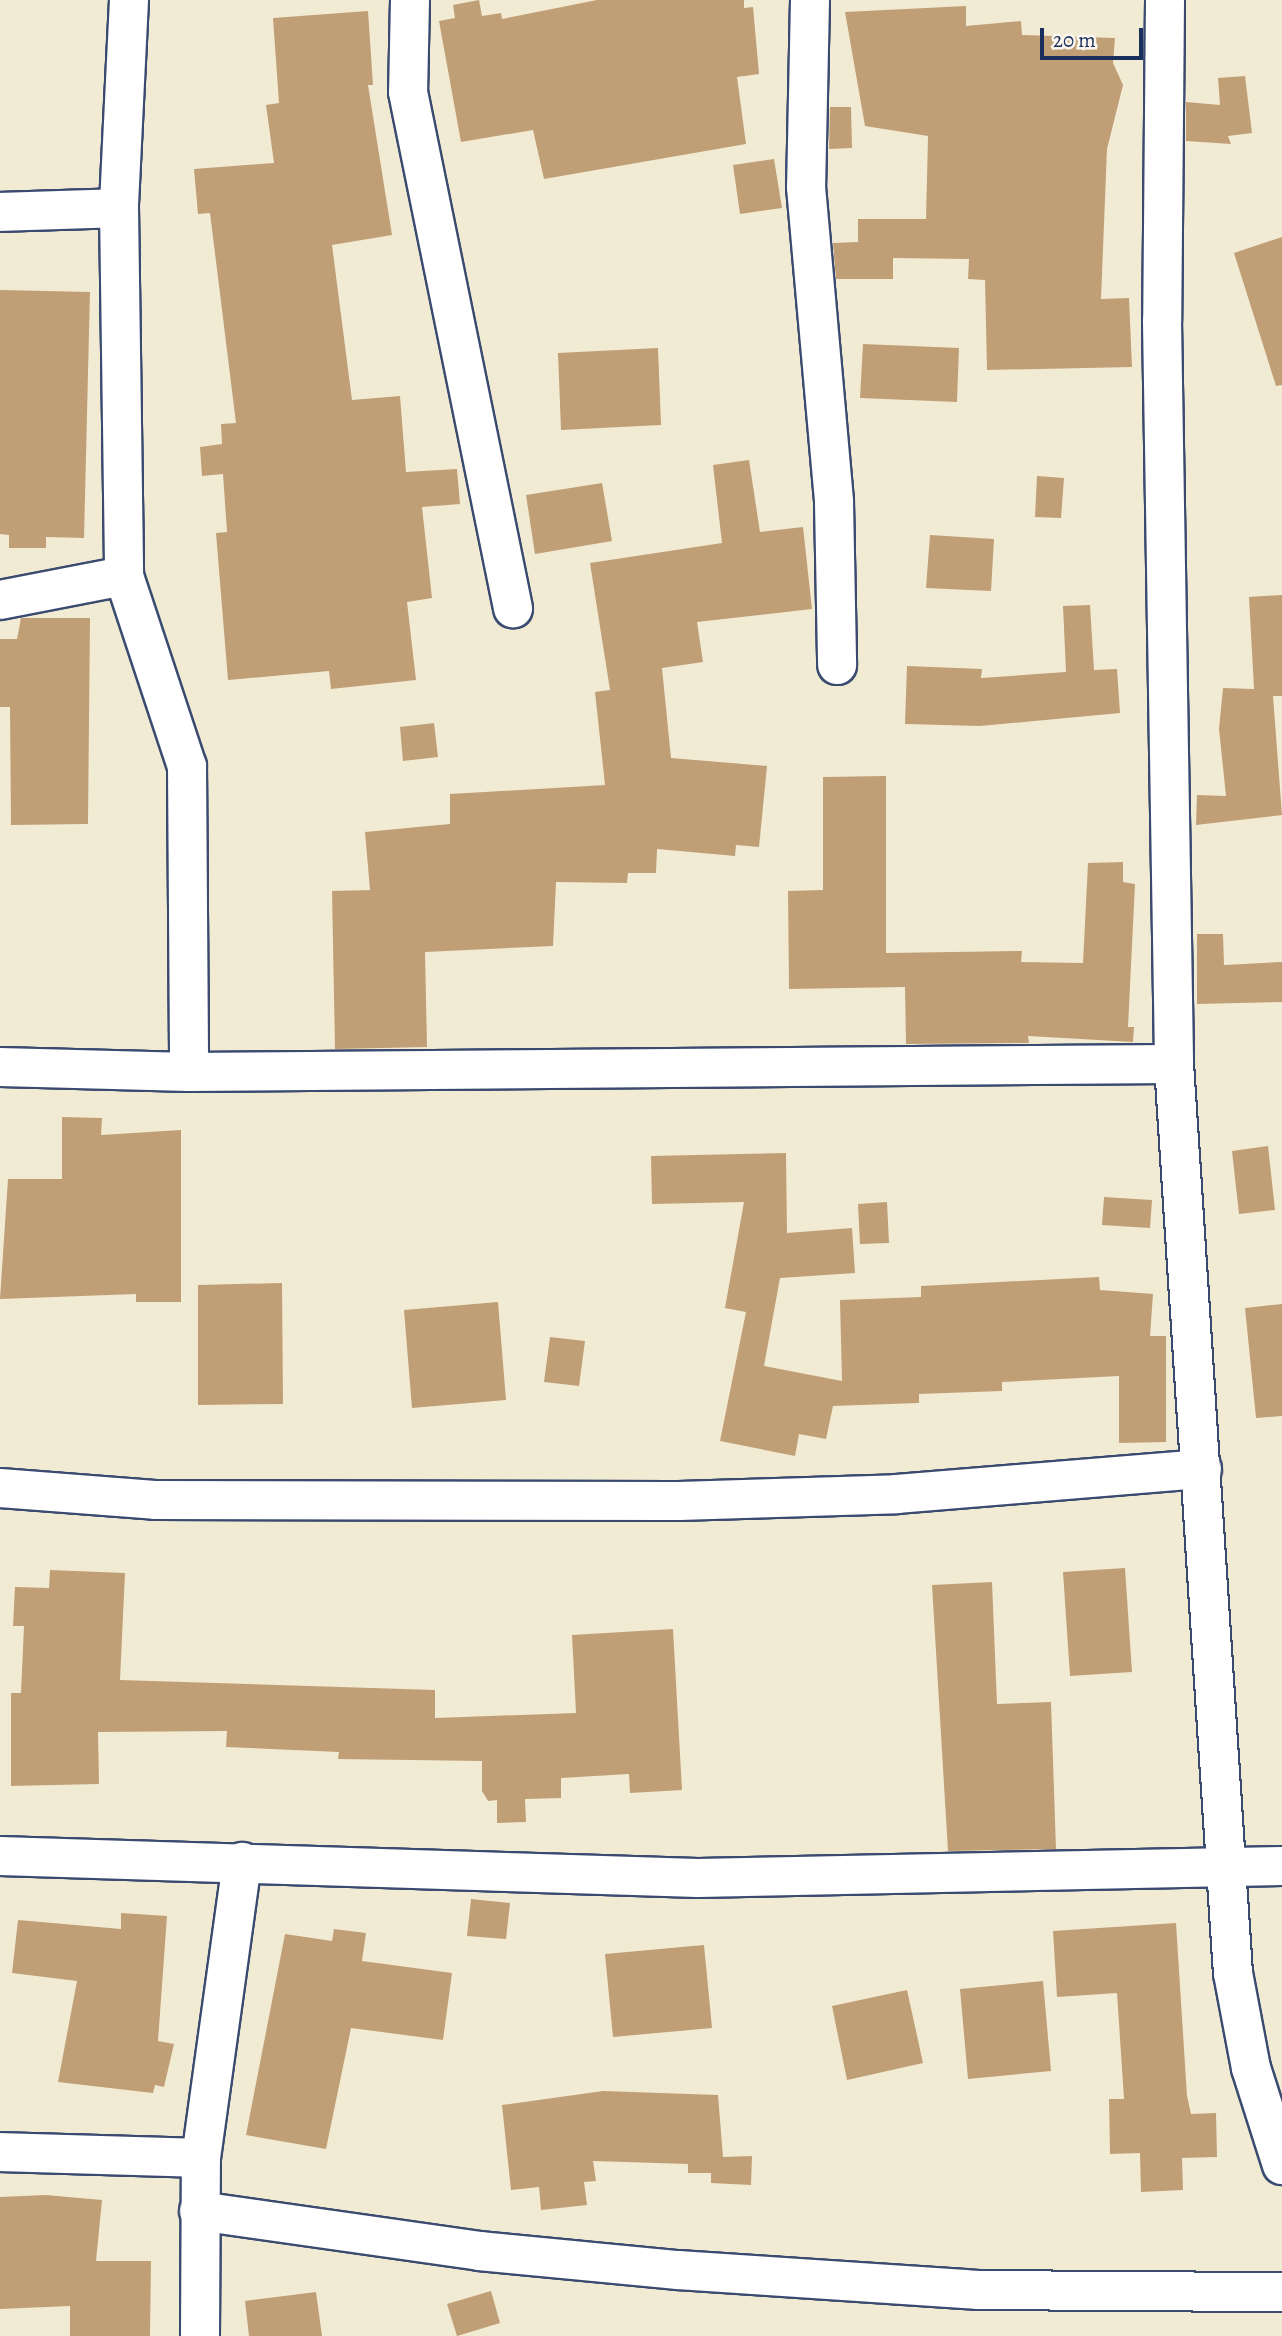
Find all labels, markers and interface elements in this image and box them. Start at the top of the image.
scale bar [1044,14,1147,58]
text: 20 m [1053,26,1096,54]

